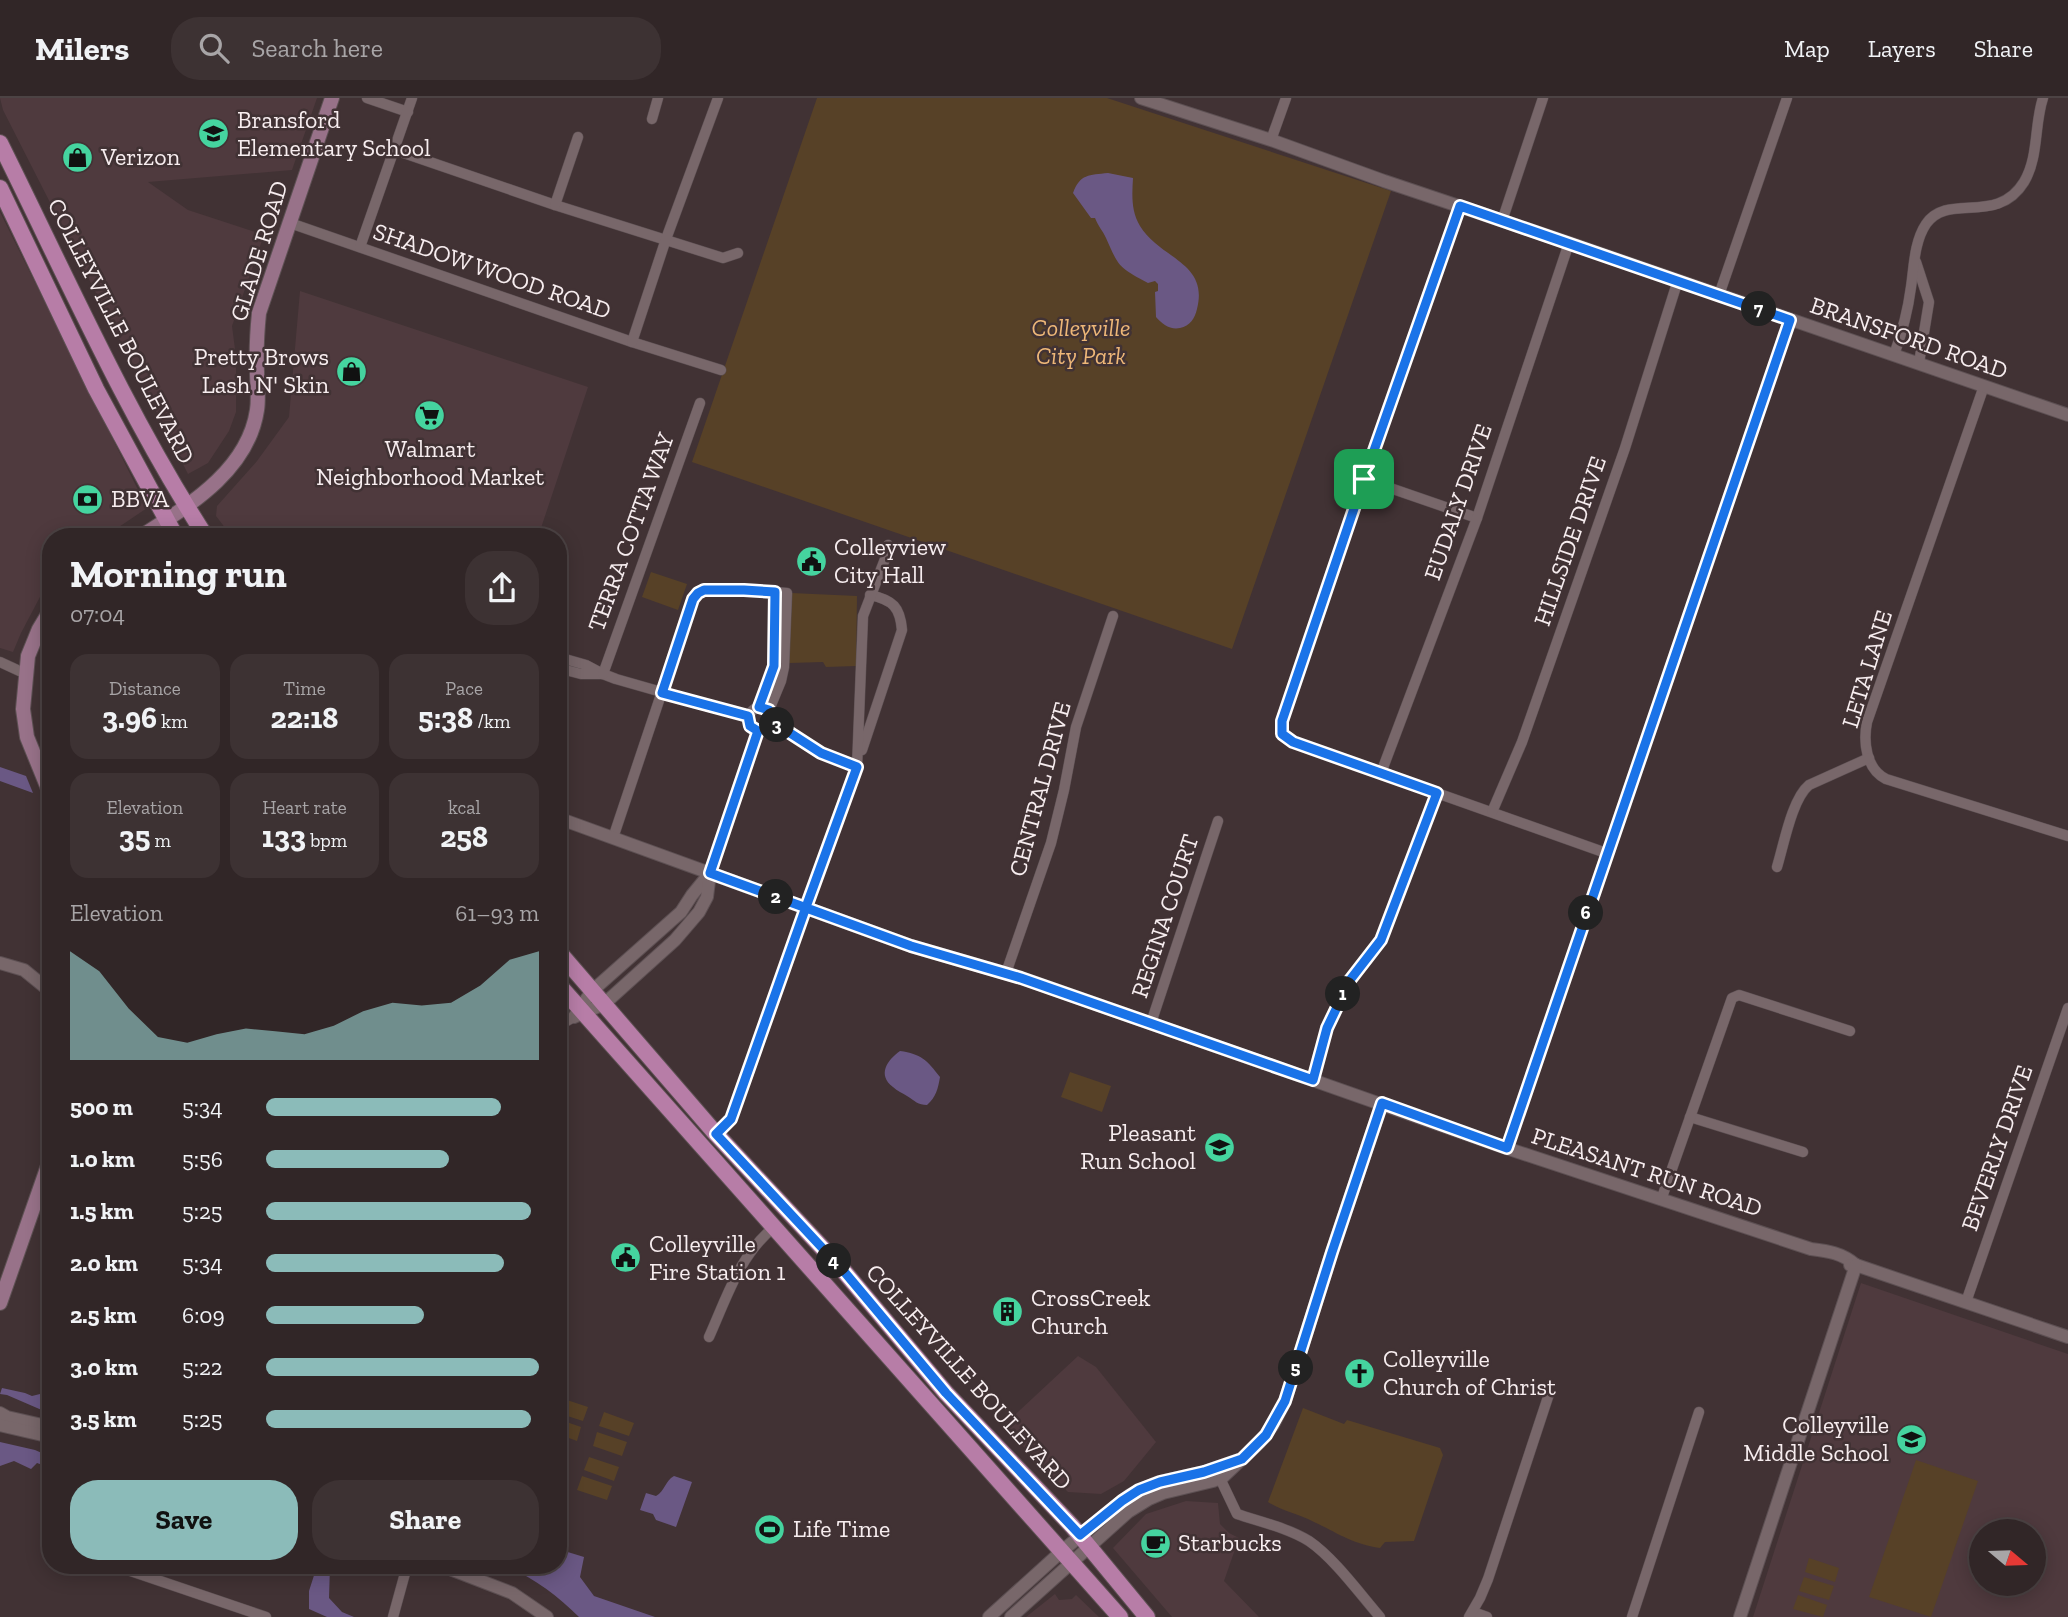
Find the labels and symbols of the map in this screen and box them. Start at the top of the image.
place label: Bransford Elementary School [237,105,431,162]
school or university icon: Bransford Elementary School [197,117,231,151]
shop icon: Verizon [61,140,95,174]
place label: Verizon [100,142,180,171]
street label: GLADE ROAD [223,177,294,325]
street label: COLLEYVILLE BOULEVARD [42,193,201,468]
street label: SHADOW WOOD ROAD [369,216,615,325]
street label: BRANSFORD ROAD [1807,290,2012,385]
pin: 7 [1742,292,1776,326]
park label: Colleyville City Park [1032,313,1130,370]
place label: Pretty Brows Lash N' Skin [194,342,329,399]
shop icon: Pretty Brows Lash N' Skin [335,354,369,388]
supermarket icon: Walmart Neighborhood Market [413,398,447,432]
street label: EUDALY DRIVE [1417,420,1498,584]
street label: TERRA COTTA WAY [581,428,680,635]
place label: Walmart Neighborhood Market [316,434,544,491]
pin [1334,449,1394,509]
street label: HILLSIDE DRIVE [1527,452,1612,630]
bank icon: BBVA [71,482,105,516]
place label: BBVA [111,484,170,513]
place label: Colleyview City Hall [834,532,947,589]
public building icon: Colleyview City Hall [794,544,828,578]
street label: LETA LANE [1835,607,1898,731]
street label: CENTRAL DRIVE [1002,698,1077,879]
pin: 3 [760,708,794,742]
street label: REGINA COURT [1124,830,1205,1001]
pin: 2 [758,880,794,914]
pin: 6 [1568,896,1604,930]
pin: 1 [1326,976,1360,1012]
street label: BEVERLY DRIVE [1955,1061,2038,1234]
place label: Pleasant Run School [1080,1118,1196,1175]
street label: PLEASANT RUN ROAD [1528,1121,1766,1222]
school or university icon: Pleasant Run School [1202,1130,1236,1164]
place label: Colleyville Fire Station 1 [649,1229,786,1286]
public building icon: Colleyville Fire Station 1 [609,1241,643,1275]
pin: 4 [816,1244,852,1278]
street label: COLLEYVILLE BOULEVARD [860,1258,1079,1496]
place label: CrossCreek Church [1031,1283,1151,1340]
building icon: CrossCreek Church [991,1295,1025,1329]
place label: Colleyville Church of Christ [1383,1344,1556,1401]
pin: 5 [1278,1350,1314,1386]
church icon: Colleyville Church of Christ [1343,1356,1377,1390]
place label: Colleyville Middle School [1743,1410,1889,1467]
school or university icon: Colleyville Middle School [1895,1422,1929,1456]
sports icon: Life Time [753,1512,787,1546]
place label: Life Time [793,1514,890,1543]
north arrow [1969,1519,2046,1596]
cafe icon: Starbucks [1138,1526,1172,1560]
place label: Starbucks [1178,1528,1282,1557]

